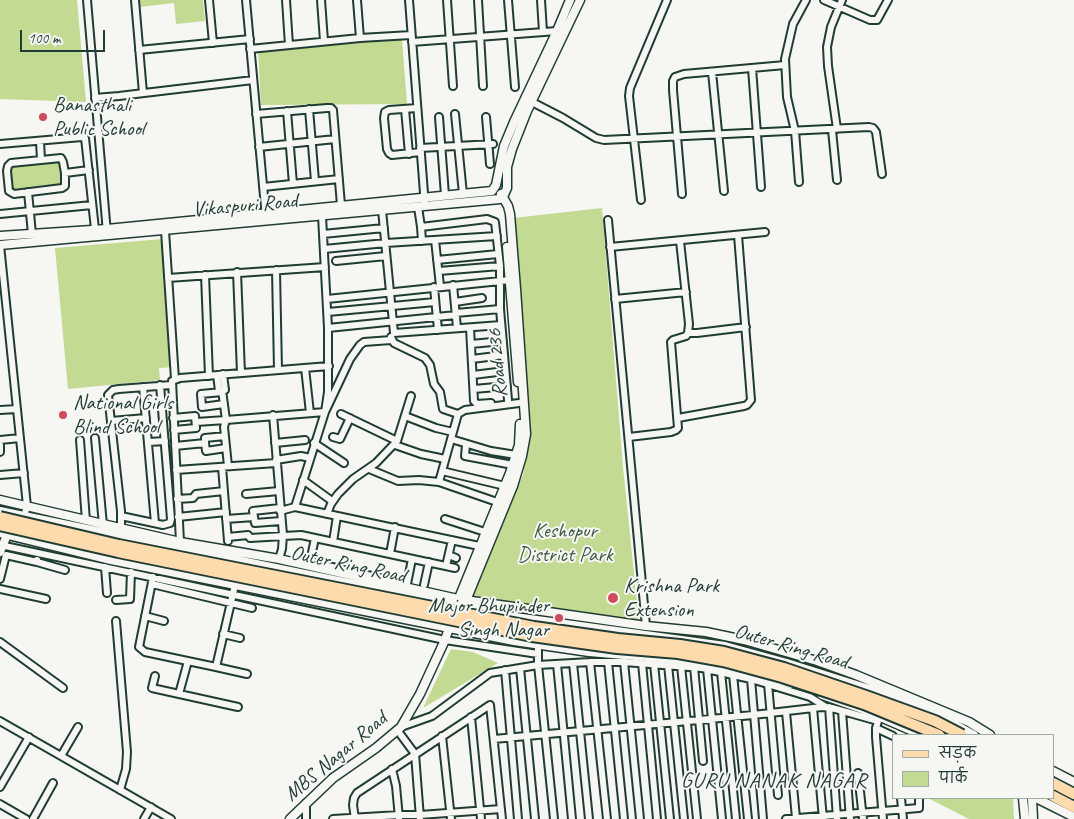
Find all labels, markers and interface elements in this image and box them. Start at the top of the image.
scale bar [22,20,108,52]
text: 100 m [28,29,60,48]
place label: Banasthali Public School [53,92,144,142]
marker: Banasthali Public School [37,111,49,123]
street label: Vikaspuri Road [192,189,298,223]
street label: Road 236 [482,328,514,398]
place label: National Girls Blind School [73,390,173,440]
marker: National Girls Blind School [57,409,69,421]
park label: Keshopur District Park [518,518,612,568]
street label: Outer Ring Road [288,541,408,589]
place label: Krishna Park Extension [624,573,719,623]
marker: Krishna Park Extension [606,591,620,605]
place label: Major Bhupinder Singh Nagar [428,593,549,643]
marker: Major Bhupinder Singh Nagar [553,612,565,624]
street label: Outer Ring Road [731,619,851,675]
street label: MBS Nagar Road [280,707,392,807]
legend [892,734,1054,799]
text: सड़क [939,744,976,763]
district label: GURU NANAK NAGAR [680,768,868,794]
text: पार्क [939,769,967,788]

